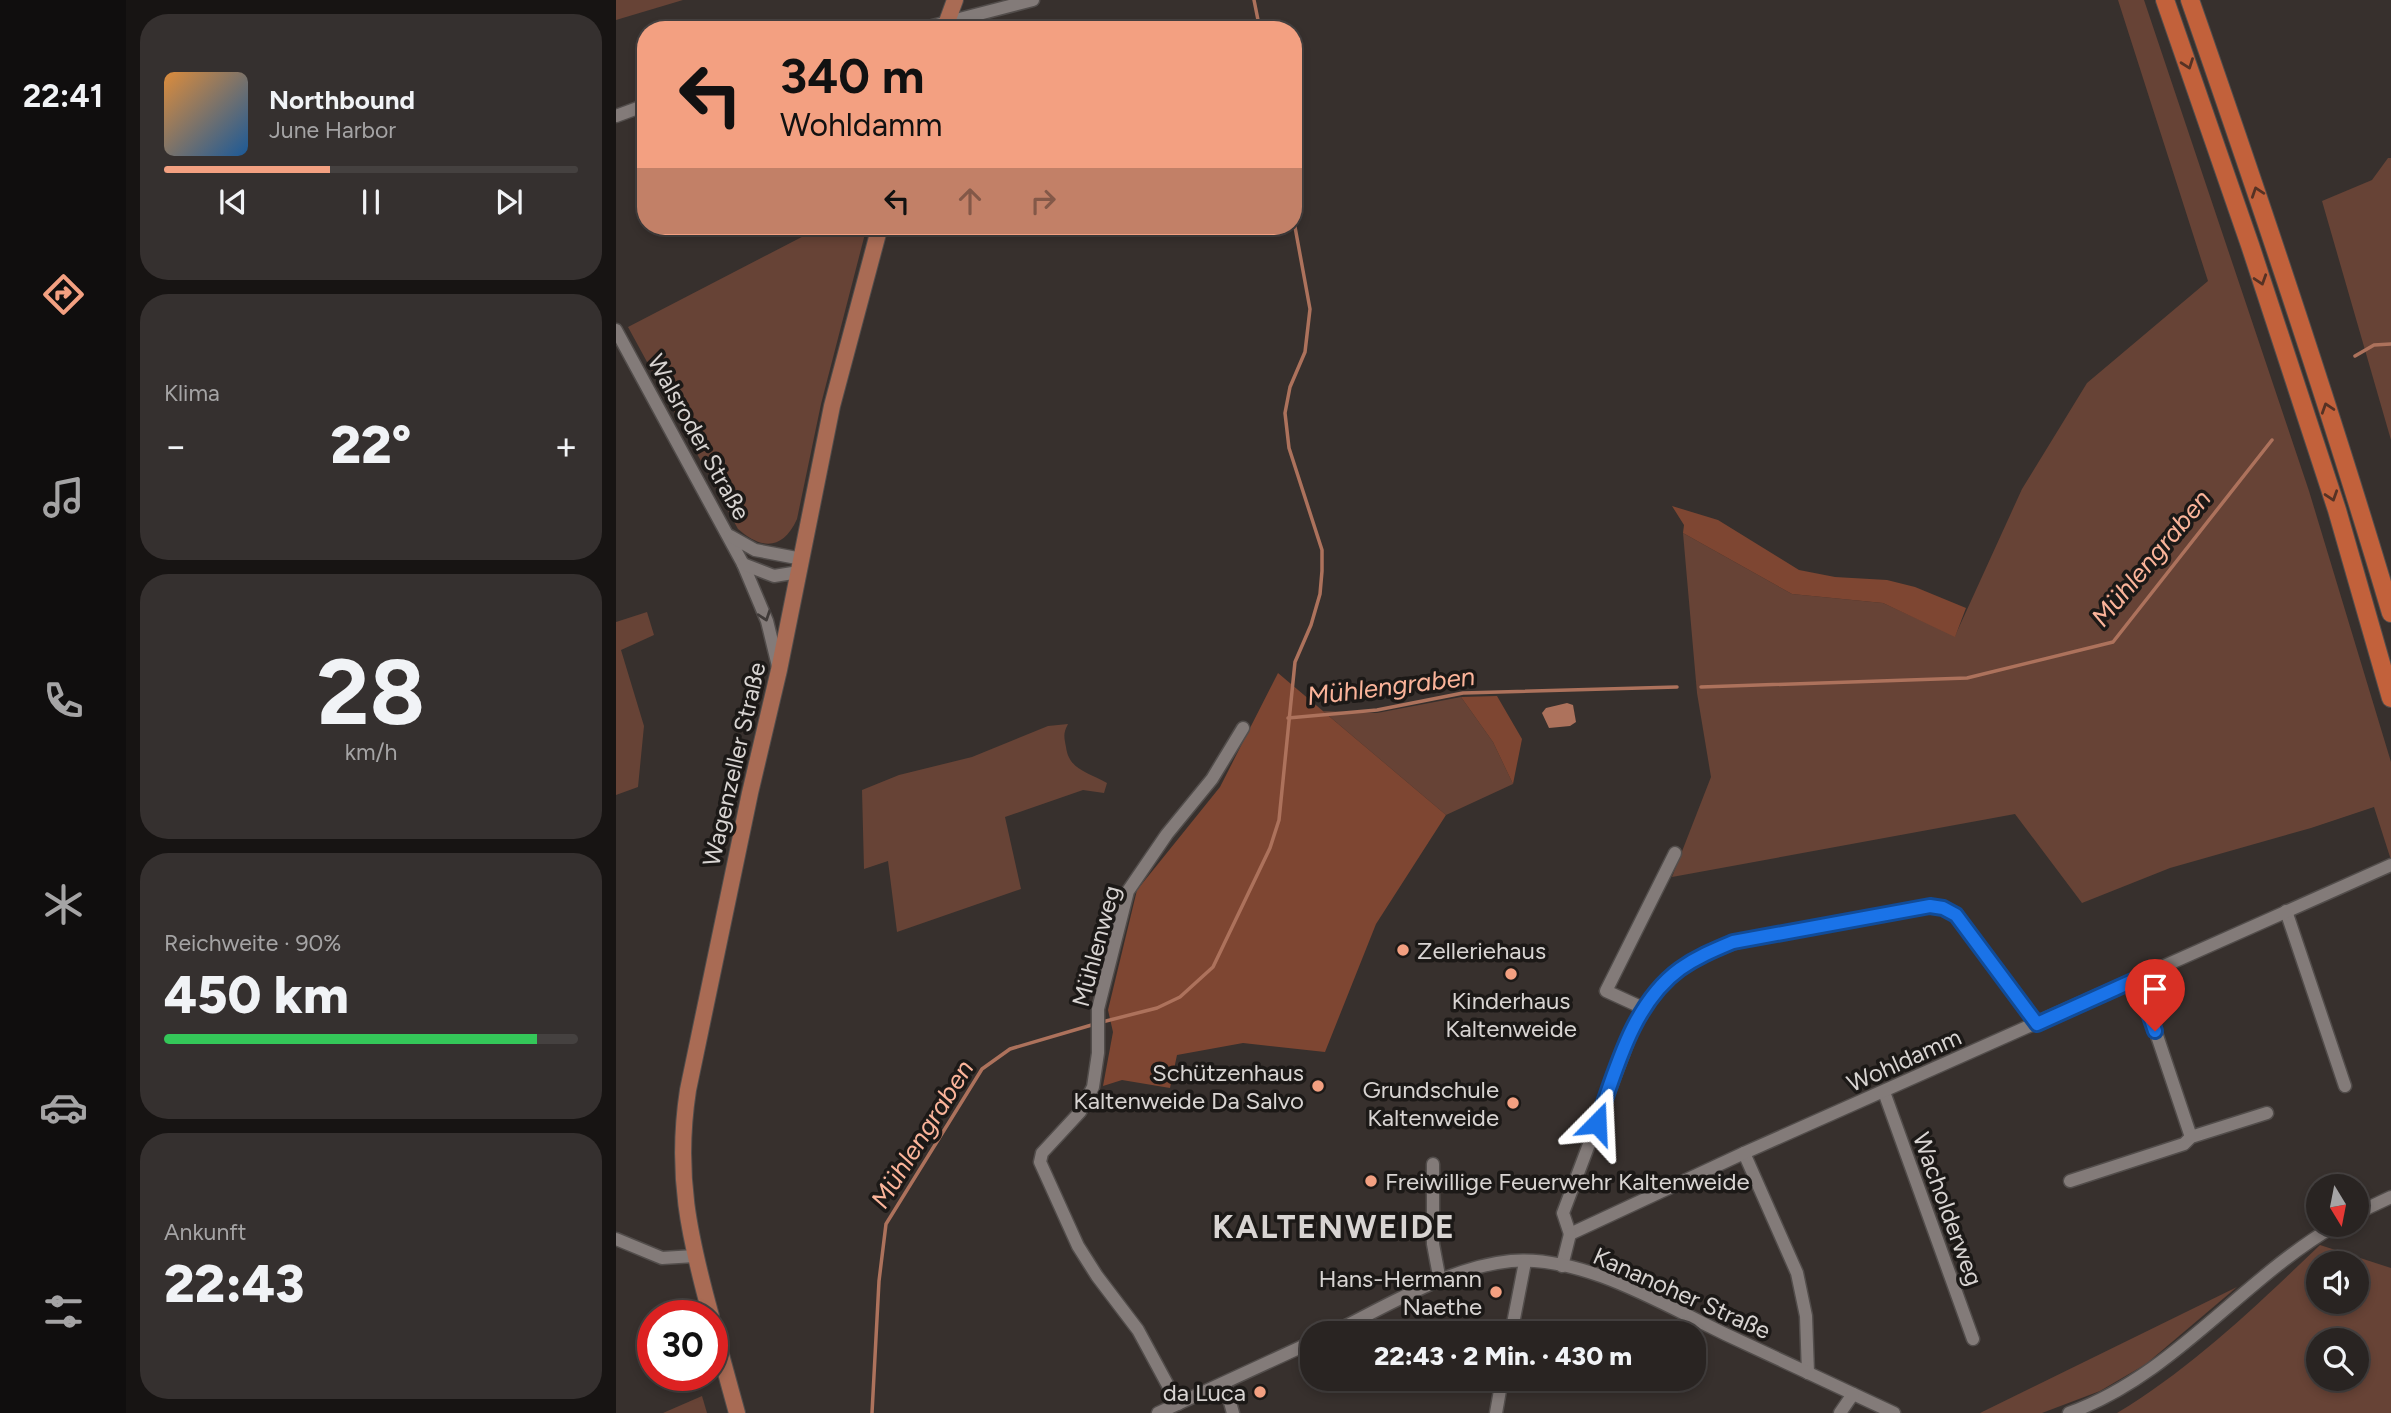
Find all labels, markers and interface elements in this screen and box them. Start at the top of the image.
text: 340 m [780,46,924,105]
icon: left [665,49,756,140]
one-way arrow [2180,58,2194,70]
text: 22:41 [23,77,103,115]
text: Northbound [269,84,415,116]
text: Wohldamm [780,106,942,144]
text: June Harbor [269,116,396,144]
icon: left [878,182,916,220]
icon: ahead [951,182,989,220]
icon: right [1024,182,1062,220]
icon: previous [214,183,252,221]
icon: pause [352,183,390,221]
icon: next [490,183,528,221]
one-way arrow [2251,186,2265,198]
icon: directions [39,270,88,319]
one-way arrow [2253,273,2267,285]
street label: Walsroder Straße [642,349,756,525]
text: Klima [164,379,220,407]
one-way arrow [2321,402,2336,414]
text: 22° [330,414,412,476]
text: − [164,423,188,469]
text: + [554,423,578,469]
icon: music [39,473,88,522]
water label: Mühlengraben [2084,483,2218,633]
one-way arrow [2324,489,2339,501]
one-way arrow [757,609,771,621]
text: 28 [317,638,425,747]
street label: Wagenzeller Straße [696,659,772,869]
water label: Mühlengraben [1305,660,1477,712]
icon: phone [39,676,88,725]
text: km/h [345,738,397,766]
icon: climate [39,880,88,929]
street label: Mühlenweg [1066,882,1126,1010]
text: Reichweite · 90% [164,929,341,957]
place label: Zelleriehaus [1417,936,1546,965]
marker: Zelleriehaus [1395,942,1411,958]
pin [2125,959,2185,1031]
text: 450 km [164,964,349,1026]
marker: Kinderhaus Kaltenweide [1503,966,1519,982]
icon: arrive [2136,970,2174,1008]
place label: Kinderhaus Kaltenweide [1445,986,1577,1043]
street label: Wohldamm [1842,1022,1966,1098]
water label: Mühlengraben [864,1054,980,1214]
place label: Schützenhaus Kaltenweide Da Salvo [1073,1058,1304,1115]
place label: Grundschule Kaltenweide [1362,1075,1499,1132]
marker: Schützenhaus Kaltenweide Da Salvo [1310,1078,1326,1094]
icon: car [39,1083,88,1132]
position arrow [1560,1086,1634,1160]
marker: Grundschule Kaltenweide [1505,1095,1521,1111]
street label: Wacholderweg [1907,1128,1989,1290]
place label: Freiwillige Feuerwehr Kaltenweide [1385,1167,1750,1196]
marker: Freiwillige Feuerwehr Kaltenweide [1363,1173,1379,1189]
north arrow [2306,1174,2370,1237]
map controls [2306,1174,2369,1391]
district label: KALTENWEIDE [1212,1208,1456,1246]
text: Ankunft [164,1218,246,1246]
street label: Kananoher Straße [1589,1241,1775,1345]
button: sound [2306,1251,2369,1314]
text: 22:43 [164,1253,304,1315]
place label: Hans-Hermann Naethe [1318,1264,1482,1321]
marker: Hans-Hermann Naethe [1488,1284,1504,1300]
icon: filters [39,1287,88,1336]
speed limit sign: 30 [637,1300,728,1391]
button: search [2306,1328,2369,1391]
text: 22:43 · 2 Min. · 430 m [1374,1340,1632,1372]
place label: da Luca [1163,1378,1246,1407]
marker: da Luca [1252,1384,1268,1400]

